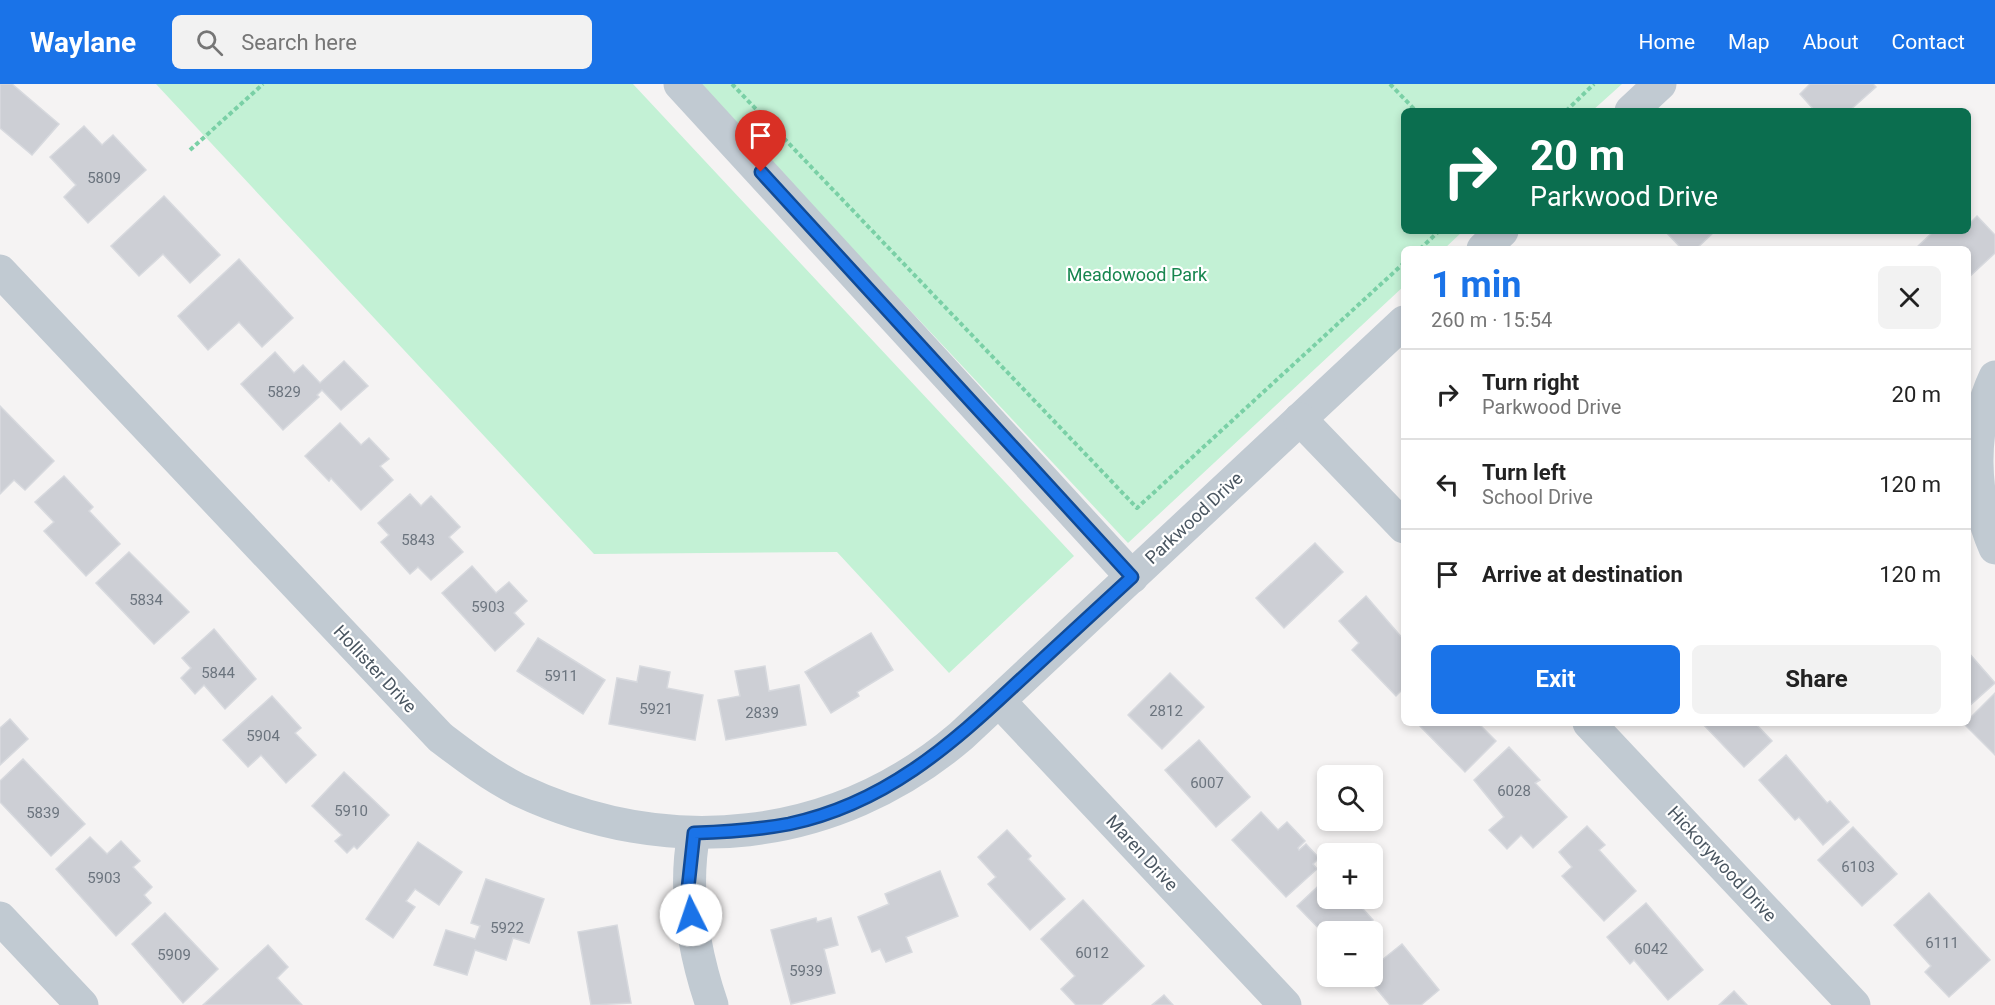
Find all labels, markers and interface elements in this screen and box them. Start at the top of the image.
search box [172,15,592,69]
text: Waylane [30,26,136,59]
icon: search [193,26,226,59]
text: Search here [241,30,357,55]
text: Home [1639,30,1695,54]
text: Map [1728,30,1770,54]
text: About [1803,30,1859,54]
text: Contact [1892,30,1965,54]
pin [735,110,786,172]
icon: arrive [744,119,777,152]
text: 20 m [1530,131,1625,180]
icon: right [1431,132,1509,210]
house number: 5809 [87,169,121,187]
text: Parkwood Drive [1530,181,1718,213]
park label: Meadowood Park [1067,264,1208,285]
text: 1 min [1431,264,1522,306]
button: close [1878,266,1941,329]
text: 260 m · 15:54 [1431,308,1552,332]
text: Turn right [1482,370,1579,395]
icon: right [1431,378,1464,411]
text: 20 m [1892,382,1941,407]
house number: 5829 [267,383,301,401]
text: Parkwood Drive [1482,395,1621,419]
text: Turn left [1482,460,1566,485]
street label: Parkwood Drive [1141,467,1247,568]
icon: left [1431,468,1464,501]
text: 120 m [1879,472,1941,497]
text: School Drive [1482,485,1593,509]
house number: 5843 [401,531,435,549]
icon: arrive [1431,558,1464,591]
text: Arrive at destination [1482,562,1683,587]
text: 120 m [1879,562,1941,587]
house number: 5834 [129,591,163,609]
house number: 5903 [471,598,505,616]
street label: Hollister Drive [330,621,421,717]
button: Exit [1431,645,1680,714]
button: Share [1692,645,1941,714]
house number: 5844 [201,664,235,682]
house number: 5911 [544,667,578,685]
house number: 5921 [639,700,673,718]
house number: 2812 [1149,702,1183,720]
house number: 2839 [745,704,779,722]
house number: 5904 [246,727,280,745]
map controls [1317,765,1383,987]
button: search [1317,765,1383,831]
house number: 6007 [1190,774,1224,792]
house number: 6028 [1497,782,1531,800]
house number: 5910 [334,802,368,820]
street label: Hickorywood Drive [1664,802,1781,926]
house number: 5839 [26,804,60,822]
street label: Maren Drive [1102,810,1183,895]
button: + [1317,843,1383,909]
house number: 6103 [1841,858,1875,876]
house number: 5903 [87,869,121,887]
position arrow [659,883,723,947]
house number: 5922 [490,919,524,937]
button: − [1317,921,1383,987]
house number: 6111 [1925,934,1959,952]
house number: 6042 [1634,940,1668,958]
house number: 6012 [1075,944,1109,962]
house number: 5909 [157,946,191,964]
house number: 5939 [789,962,823,980]

